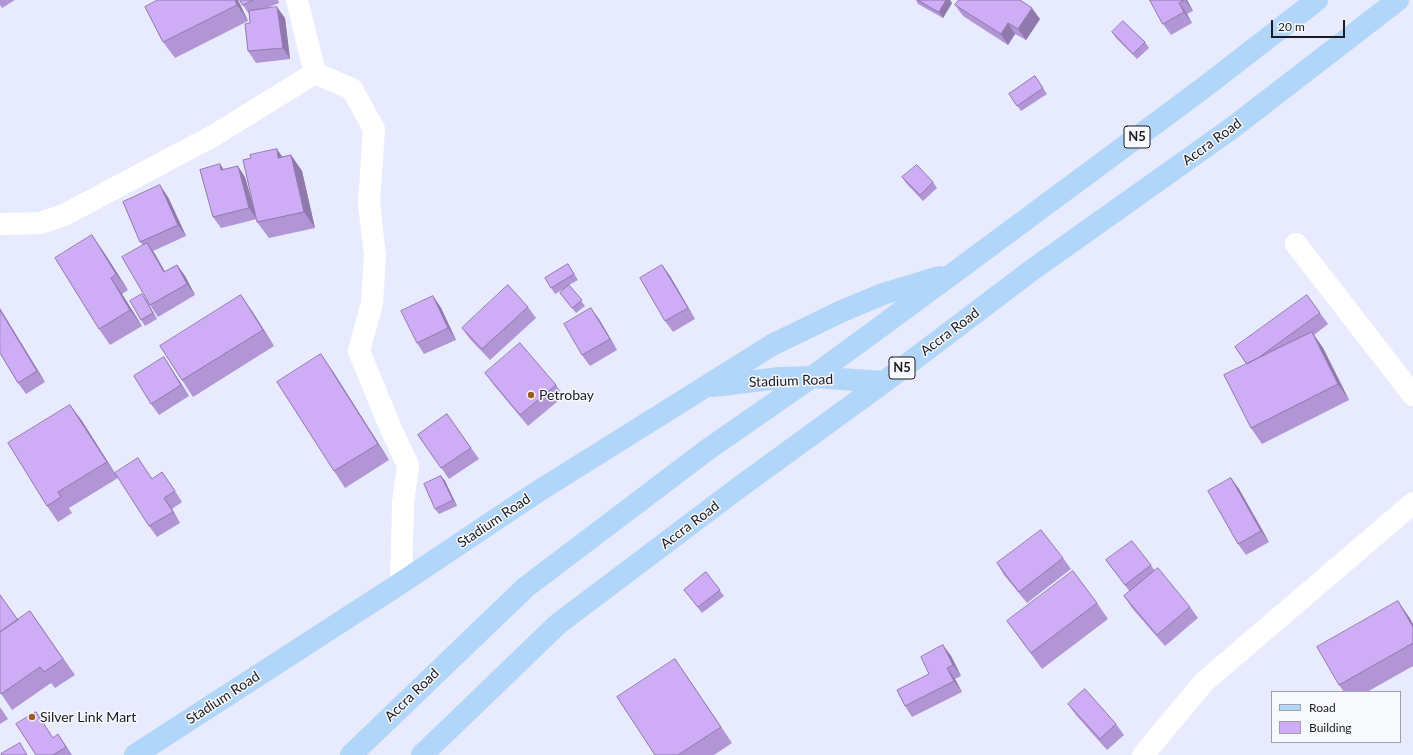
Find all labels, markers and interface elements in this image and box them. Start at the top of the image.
scale bar [1273,12,1347,38]
text: 20 m [1278,19,1305,34]
street label: Accra Road [1179,115,1245,169]
road number: N5 [1124,126,1150,148]
street label: Accra Road [917,304,983,360]
road number: N5 [889,357,915,379]
street label: Stadium Road [749,371,833,391]
place label: Petrobay [539,387,594,403]
marker: Petrobay [526,390,536,400]
street label: Stadium Road [454,490,534,552]
street label: Accra Road [657,497,723,553]
street label: Accra Road [381,665,443,725]
street label: Stadium Road [183,668,263,728]
legend [1271,691,1401,743]
text: Road [1309,700,1336,715]
place label: Silver Link Mart [40,709,136,725]
marker: Silver Link Mart [27,712,37,722]
text: Building [1309,720,1352,735]

